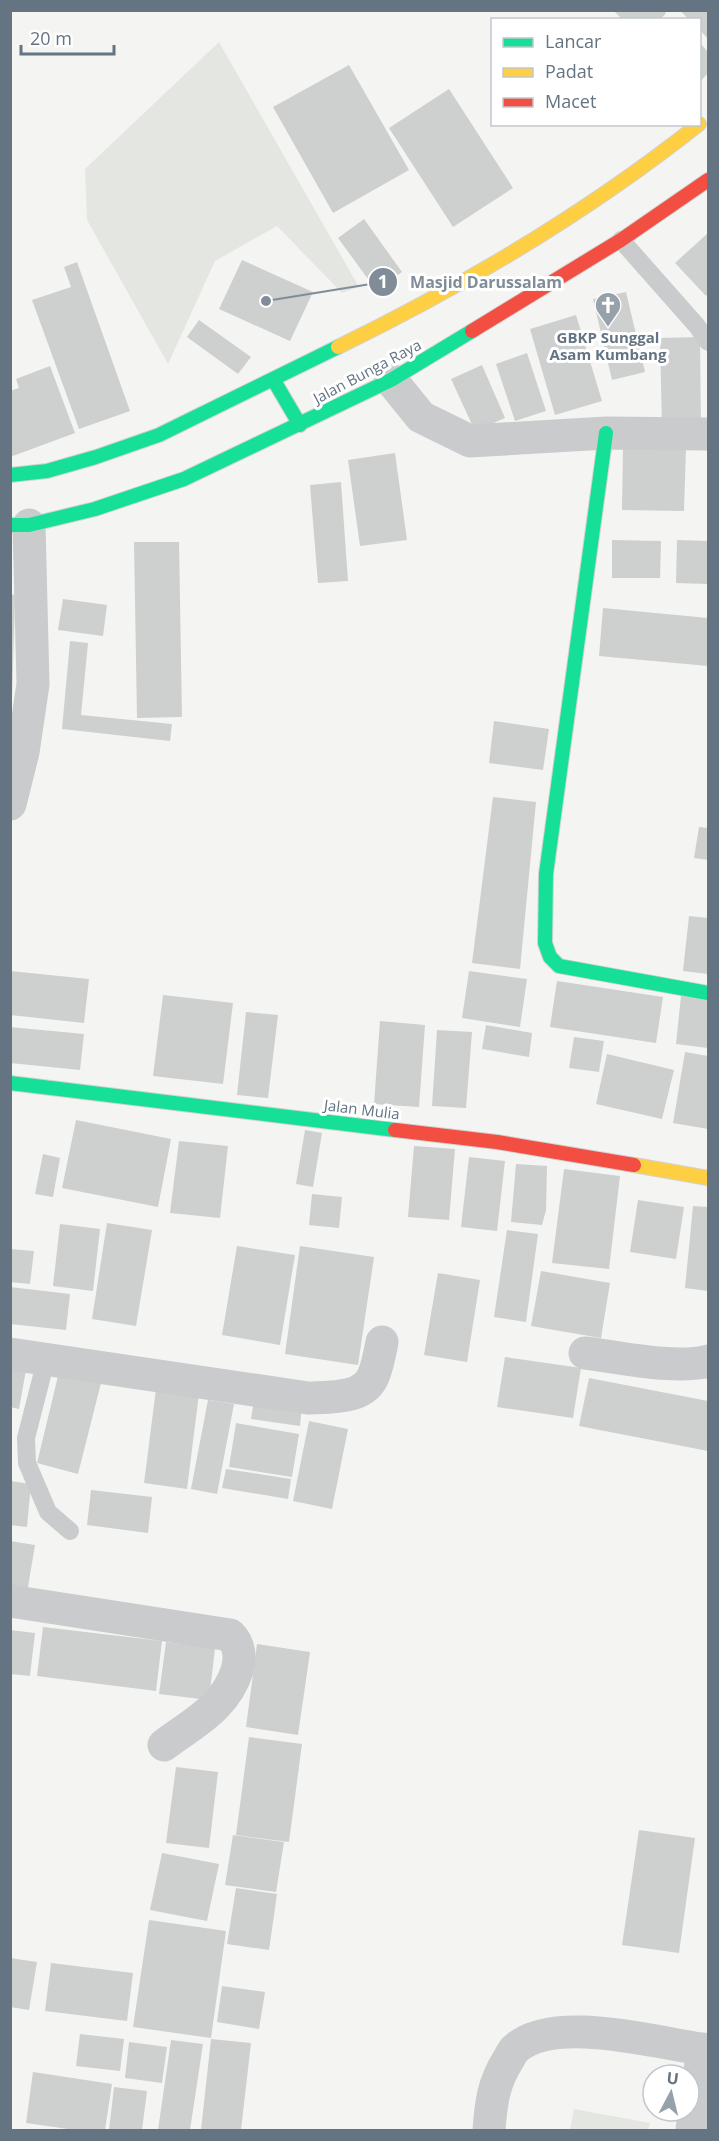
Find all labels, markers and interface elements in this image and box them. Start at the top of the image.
scale bar [21,18,114,56]
legend [491,18,701,126]
text: 20 m [30,26,72,50]
text: Lancar [545,29,602,53]
text: Padat [545,59,593,83]
text: Macet [545,89,596,113]
callout: Masjid Darussalam [368,265,574,299]
text: 1 [378,269,388,293]
text: Masjid Darussalam [410,271,562,293]
church icon: GBKP Sunggal Asam Kumbang [593,290,623,328]
place label: GBKP Sunggal Asam Kumbang [550,327,667,364]
street label: Jalan Bunga Raya [308,334,424,409]
street label: Jalan Mulia [321,1094,401,1124]
north arrow [641,2063,701,2123]
text: U [665,2066,680,2090]

